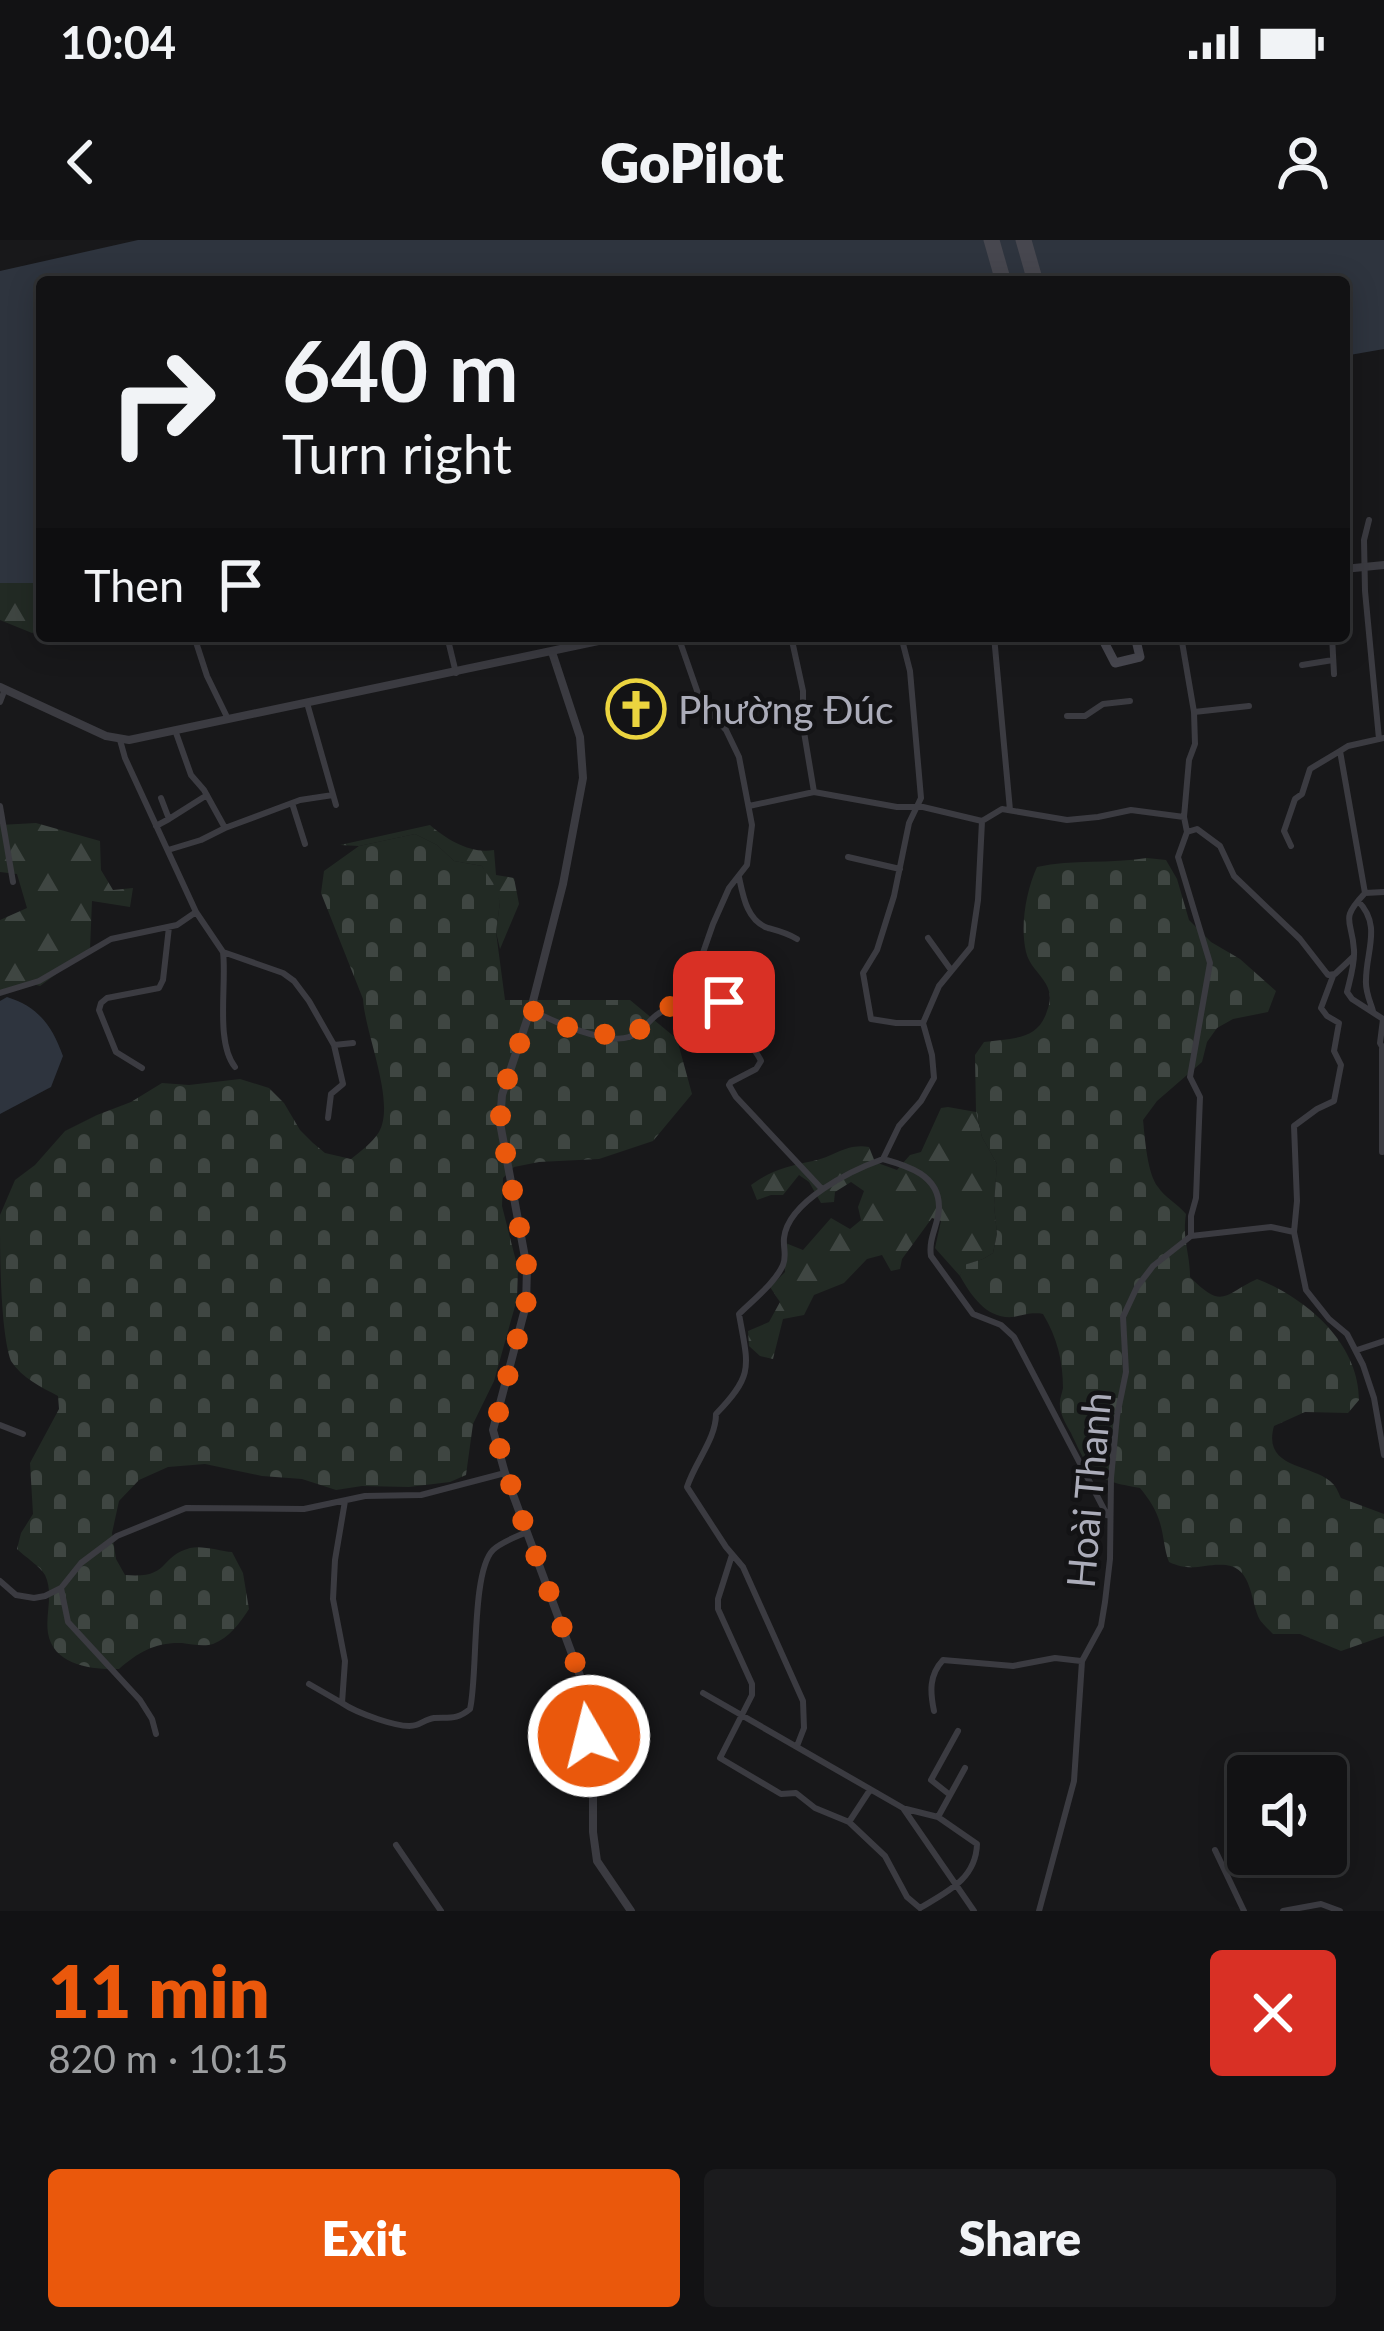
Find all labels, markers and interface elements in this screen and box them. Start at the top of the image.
text: 10:04 [60,15,176,69]
icon: back [48,129,114,195]
icon: person [1270,129,1336,195]
text: GoPilot [600,130,784,195]
text: 640 m [282,319,519,420]
icon: right [84,324,240,480]
text: Turn right [282,421,512,486]
icon: arrive [208,552,274,618]
text: Then [84,558,184,612]
church icon: Phường Đúc [605,678,667,740]
place label: Phường Đúc [678,686,894,732]
pin [673,951,775,1053]
icon: arrive [691,969,757,1035]
street label: Hoài Thanh [1057,1390,1119,1590]
position arrow [526,1673,652,1799]
map controls [1227,1755,1347,1875]
button: sound [1227,1755,1347,1875]
text: 11 min [48,1947,270,2033]
button: close [1210,1950,1336,2076]
text: 820 m · 10:15 [48,2035,288,2081]
button: Exit [48,2169,680,2307]
button: Share [704,2169,1336,2307]

